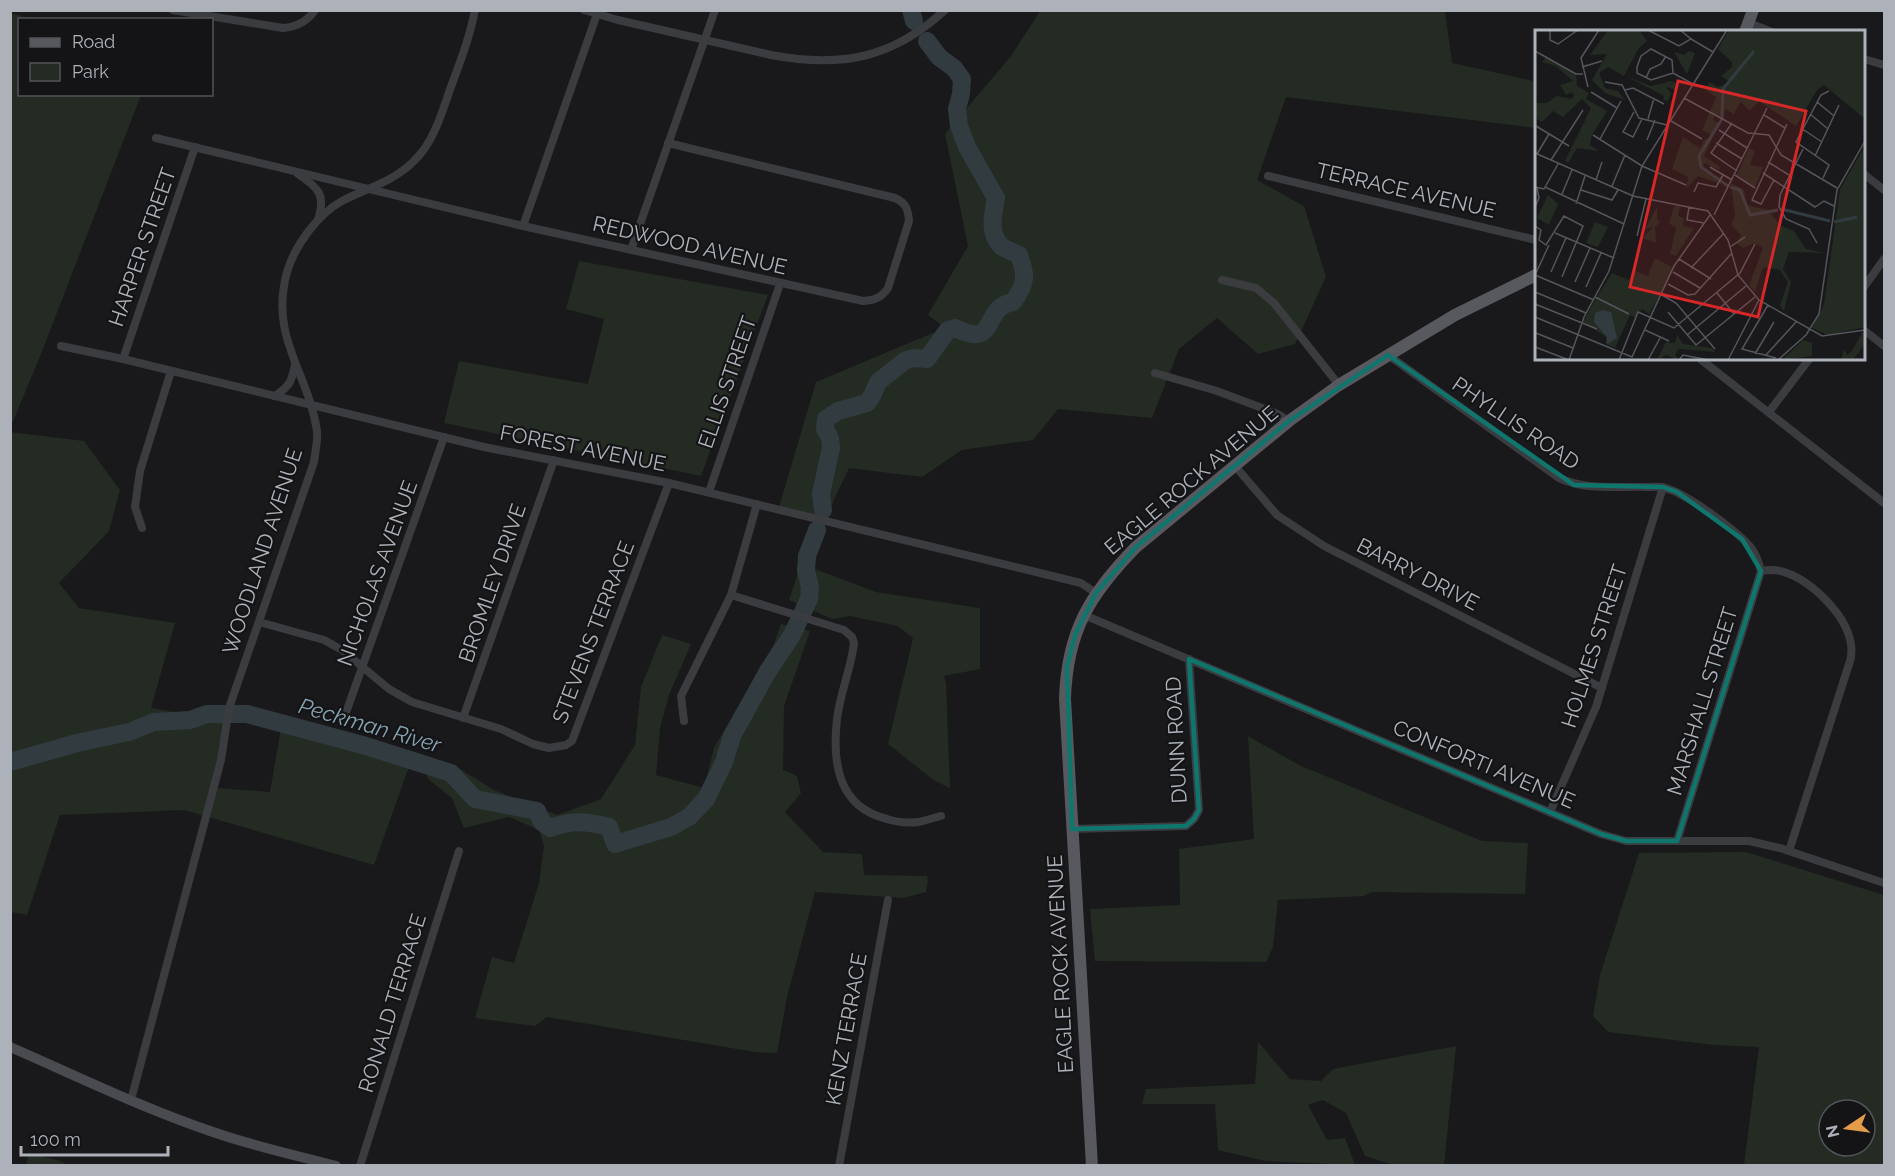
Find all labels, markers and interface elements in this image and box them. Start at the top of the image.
legend [18,18,213,96]
inset map [1535,30,1865,360]
text: Road [72,31,115,52]
text: Park [72,61,109,82]
street label: TERRACE AVENUE [1314,157,1498,223]
street label: HARPER STREET [103,164,181,330]
street label: REDWOOD AVENUE [590,210,790,280]
street label: ELLIS STREET [693,312,761,451]
street label: PHYLLIS ROAD [1448,371,1584,475]
street label: EAGLE ROCK AVENUE [1099,400,1283,560]
street label: FOREST AVENUE [498,420,668,476]
street label: WOODLAND AVENUE [217,445,307,657]
street label: NICHOLAS AVENUE [332,477,422,669]
street label: BROMLEY DRIVE [453,500,531,666]
street label: BARRY DRIVE [1353,532,1483,616]
street label: STEVENS TERRACE [547,537,639,727]
street label: HOLMES STREET [1556,561,1632,731]
street label: MARSHALL STREET [1661,604,1743,798]
street label: DUNN ROAD [1160,676,1192,804]
water label: Peckman River [296,692,446,758]
street label: CONFORTI AVENUE [1389,714,1579,814]
street label: EAGLE ROCK AVENUE [1042,854,1078,1074]
street label: RONALD TERRACE [353,911,431,1095]
street label: KENZ TERRACE [820,951,872,1107]
north arrow [1817,1098,1877,1158]
scale bar [21,1119,168,1157]
text: N [1822,1123,1844,1139]
text: 100 m [30,1129,81,1150]

